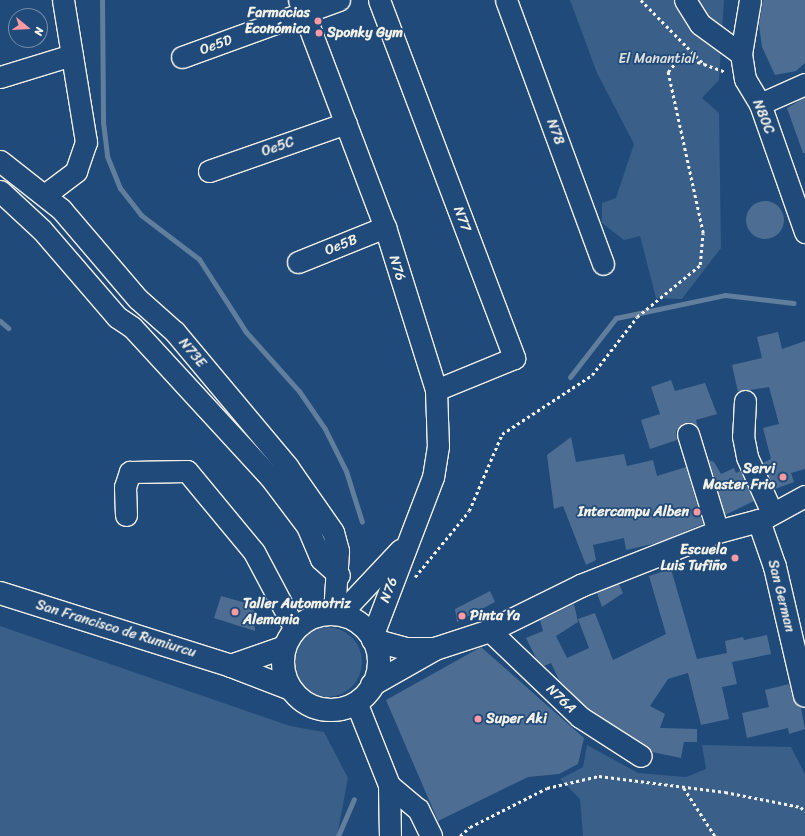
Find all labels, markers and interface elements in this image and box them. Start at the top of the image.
place label: Farmacias Económica [245,5,310,38]
north arrow [8,8,48,48]
marker: Farmacias Económica [313,16,323,26]
text: N [29,25,49,38]
place label: Sponky Gym [327,25,403,41]
marker: Sponky Gym [314,28,324,38]
street label: Oe5D [198,31,234,59]
park label: El Manantial [619,51,695,67]
street label: N80C [749,97,777,137]
street label: N78 [543,117,567,147]
street label: Oe5C [259,134,297,160]
street label: N77 [450,204,474,234]
street label: Oe5B [322,231,360,259]
street label: N76 [385,253,409,283]
street label: N73E [175,335,209,371]
place label: Servi Master Frio [703,461,775,494]
marker: Servi Master Frio [778,472,788,482]
place label: Intercampu Alben [578,504,689,520]
marker: Intercampu Alben [692,507,702,517]
place label: Escuela Luis Tufiño [660,542,727,574]
marker: Escuela Luis Tufiño [730,553,740,563]
street label: San German [764,558,798,634]
street label: N76 [377,575,401,605]
place label: Taller Automotriz Alemania [243,596,351,628]
street label: San Francisco de Rumiurcu [34,597,198,661]
marker: Taller Automotriz Alemania [230,607,240,617]
place label: Pinta Ya [470,608,520,624]
marker: Pinta Ya [457,611,467,621]
street label: N76A [543,681,579,717]
place label: Super Aki [486,711,547,727]
marker: Super Aki [473,714,483,724]

